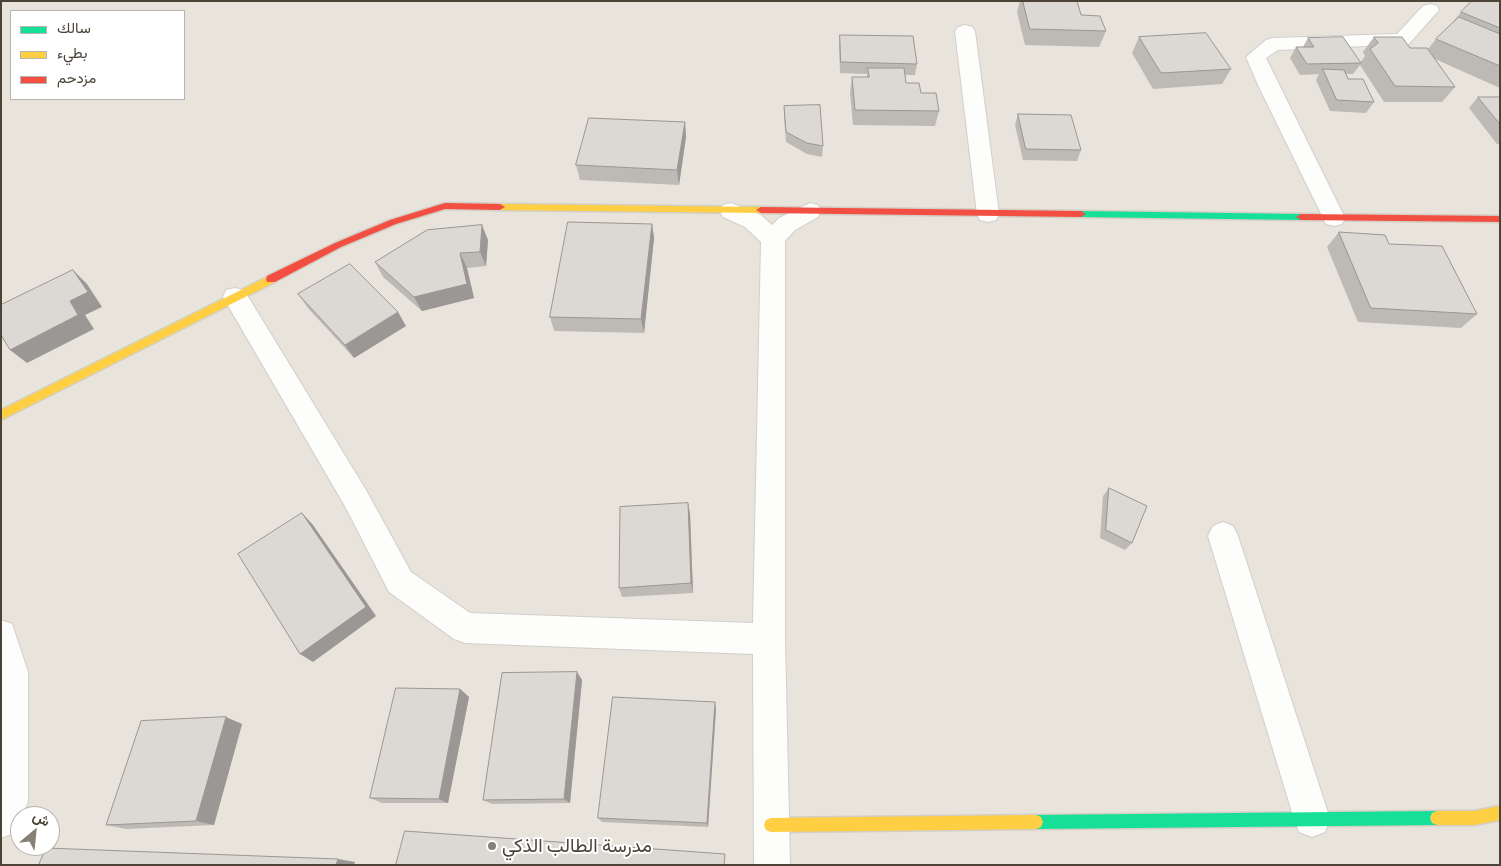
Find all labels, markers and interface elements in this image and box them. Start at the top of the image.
legend [10,10,185,100]
text: سالك [57,19,91,37]
text: بطيء [57,44,87,62]
text: مزدحم [57,69,96,87]
north arrow [10,806,60,856]
text: ش [30,807,53,831]
place label: مدرسة الطالب الذكي [502,835,652,857]
marker: مدرسة الطالب الذكي [486,840,498,852]

